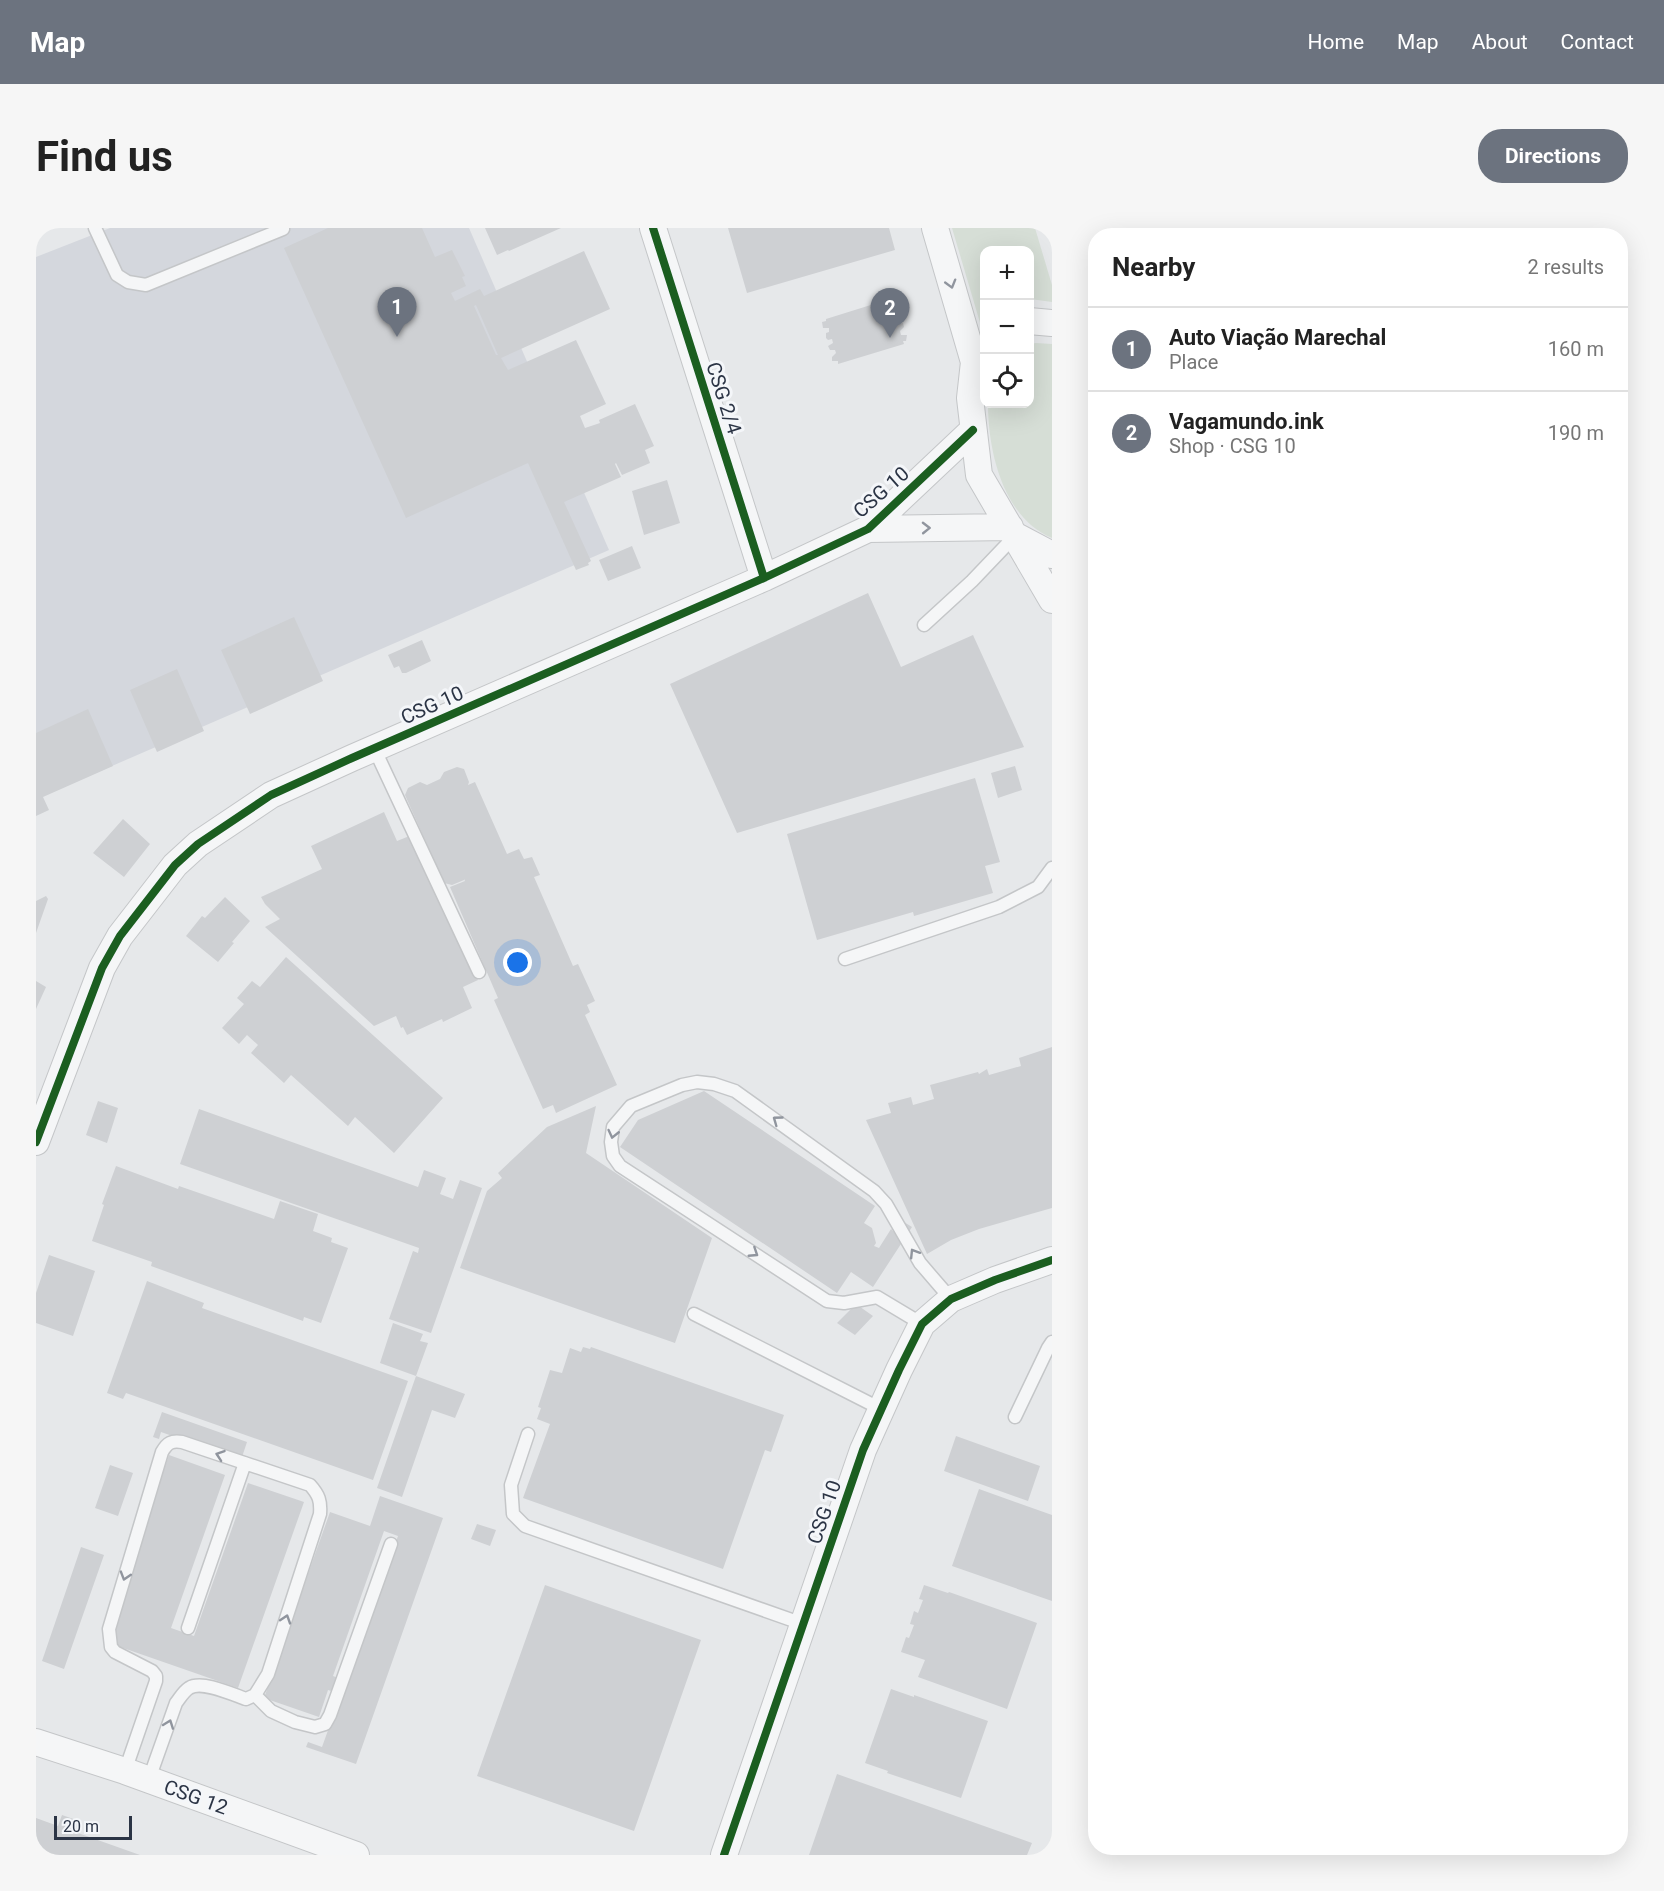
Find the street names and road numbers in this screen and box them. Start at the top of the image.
street label: CSG 2/4 [701,359,747,437]
street label: CSG 10 [848,461,914,523]
street label: CSG 10 [397,681,467,729]
street label: CSG 10 [802,1477,846,1547]
street label: CSG 12 [161,1774,231,1820]

